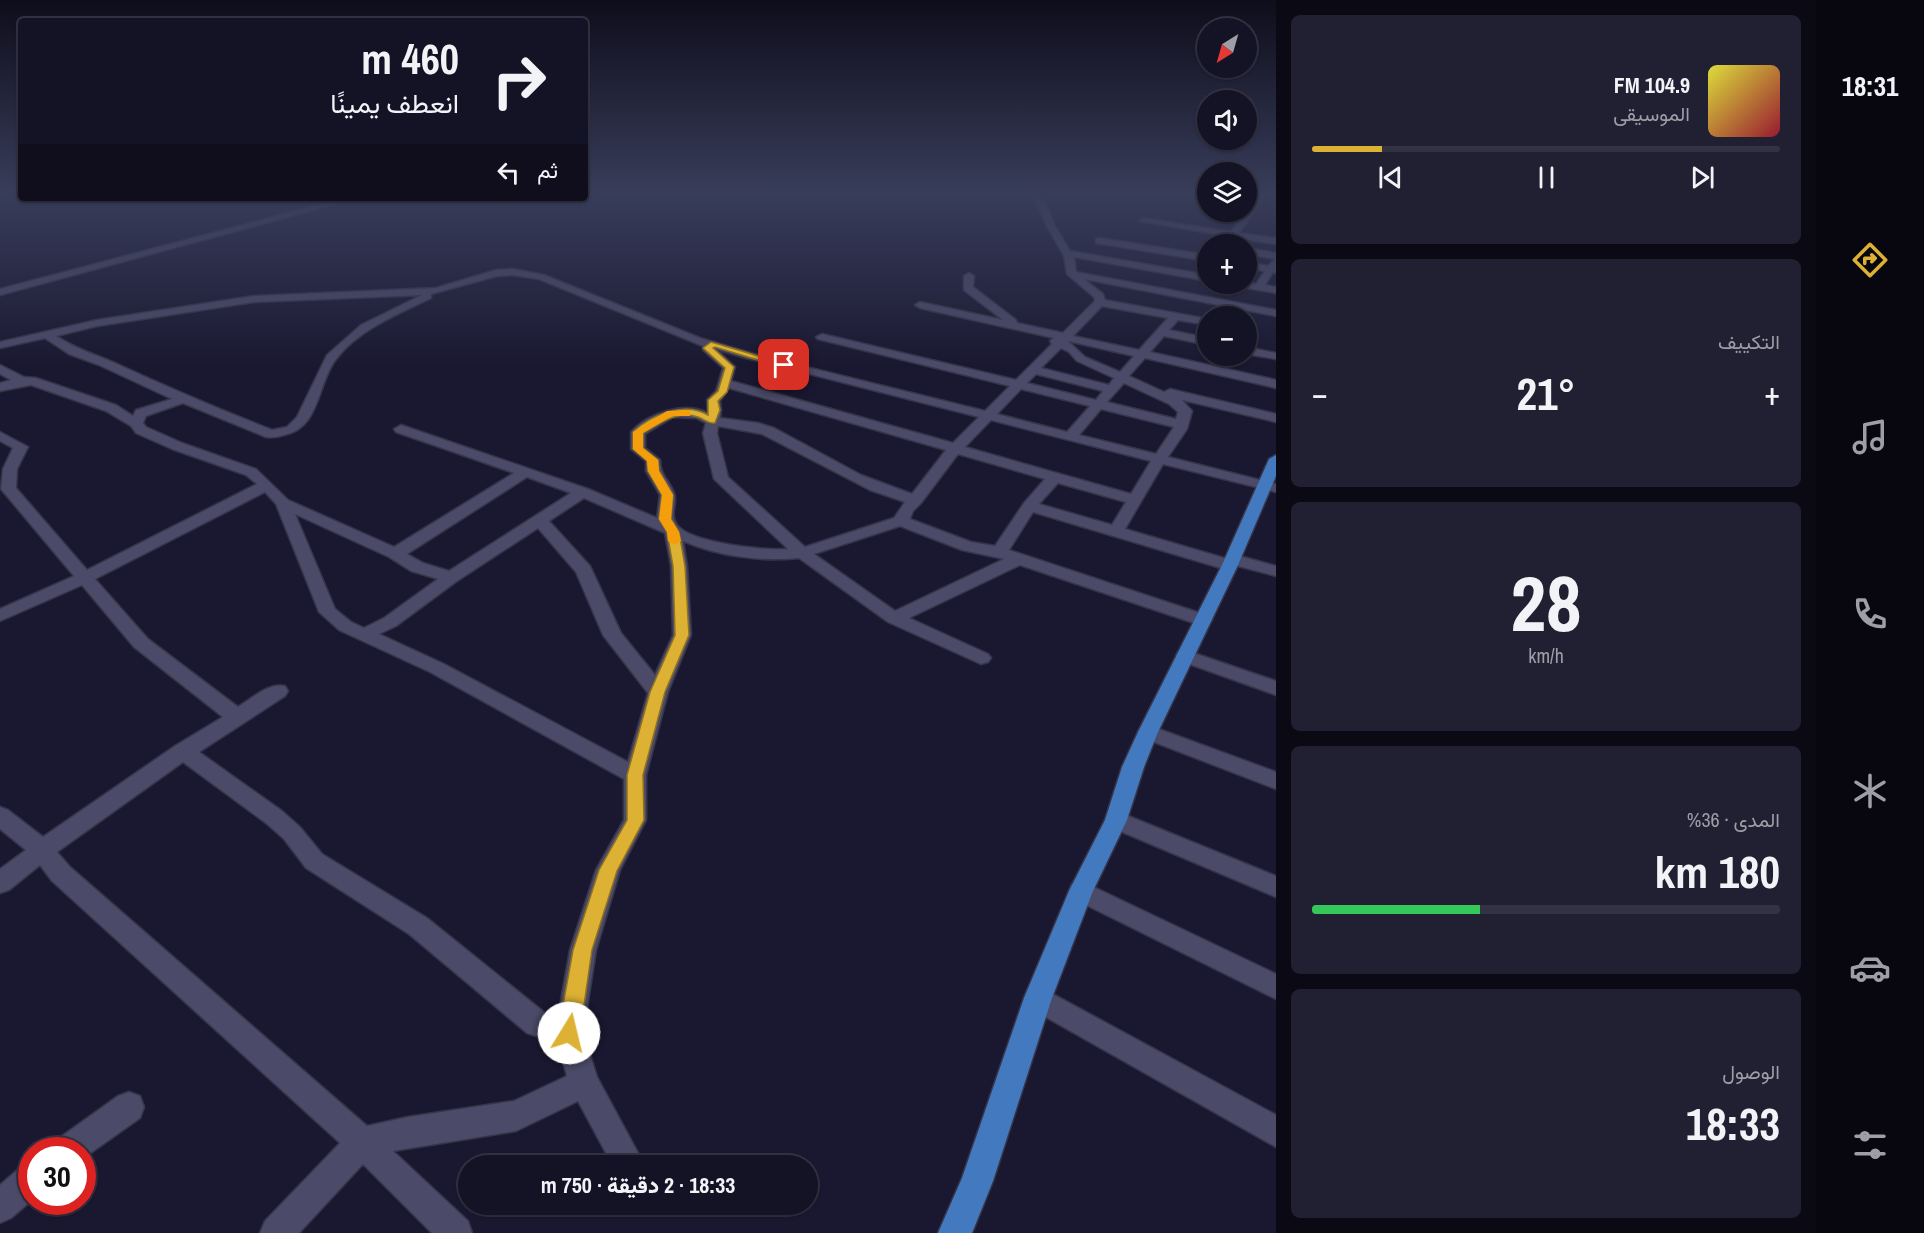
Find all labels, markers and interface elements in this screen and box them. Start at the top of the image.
north arrow [1197,18,1257,78]
map controls [1197,18,1257,366]
text: 460 m [361,31,459,87]
icon: right [480,42,558,120]
text: 18:31 [1842,68,1898,104]
text: 104.9 FM [1614,70,1690,100]
text: انعطف يمينًا [330,85,459,121]
button: sound [1197,90,1257,150]
text: الموسيقى [1613,100,1690,127]
text: ثم [537,155,558,185]
icon: left [492,156,525,189]
icon: previous [1374,161,1407,194]
icon: pause [1530,161,1563,194]
icon: next [1686,161,1719,194]
button: layers [1197,162,1257,222]
button: + [1197,234,1257,294]
icon: directions [1849,239,1891,281]
button: − [1197,306,1257,366]
text: التكييف [1718,328,1780,355]
pin [758,339,809,390]
icon: arrive [767,348,800,381]
text: 21° [1516,363,1576,424]
text: − [1312,371,1328,415]
text: + [1764,371,1780,415]
icon: music [1849,416,1891,458]
text: 28 [1510,550,1582,655]
icon: phone [1849,593,1891,635]
text: km/h [1528,642,1564,669]
icon: climate [1849,770,1891,812]
text: المدى · 36% [1687,806,1780,833]
text: 180 km [1655,841,1780,902]
icon: car [1849,947,1891,989]
position arrow [537,1001,601,1065]
text: الوصول [1722,1058,1780,1085]
text: 18:33 [1686,1093,1780,1154]
icon: filters [1849,1124,1891,1166]
speed limit sign: 30 [18,1137,96,1215]
text: 18:33 · 2 دقيقة · 750 m [541,1170,735,1200]

